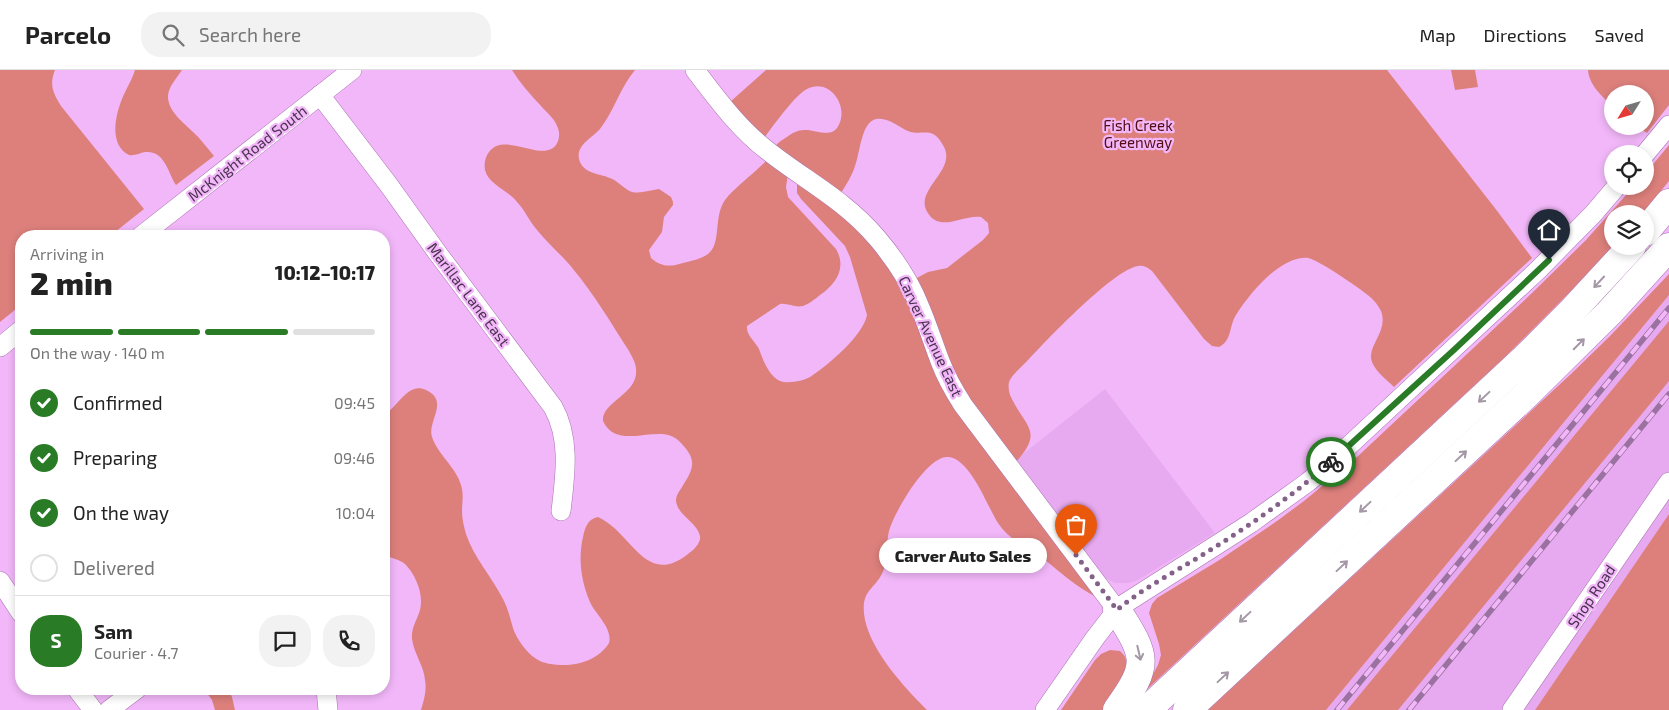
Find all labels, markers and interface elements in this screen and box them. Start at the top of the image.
search box [141,12,491,57]
text: Parcelo [25,20,111,49]
icon: search [159,21,187,49]
text: Search here [199,23,301,46]
text: Map [1419,24,1456,46]
text: Directions [1484,24,1567,46]
text: Saved [1595,24,1644,46]
north arrow [1604,85,1654,135]
map controls [1604,85,1654,255]
street label: McKnight Road South [184,101,310,205]
park label: Fish Creek Greenway [1103,116,1173,151]
button: locate [1604,145,1654,195]
button: layers [1604,205,1654,255]
pin [1528,209,1570,260]
icon: home [1535,216,1563,244]
street label: Marillac Lane East [424,239,514,350]
text: Arriving in [30,244,104,263]
text: 10:12–10:17 [275,261,375,284]
text: 2 min [30,263,113,301]
street label: Carver Avenue East [895,273,967,399]
one-way arrow [1593,276,1605,289]
one-way arrow [1573,338,1585,350]
text: On the way · 140 m [30,343,165,362]
icon: check [30,389,58,417]
text: Confirmed [73,391,163,414]
one-way arrow [1477,391,1490,403]
text: 09:45 [334,393,375,412]
courier [1306,437,1356,487]
icon: check [30,444,58,472]
text: Preparing [73,446,157,469]
text: 09:46 [333,448,375,467]
icon: bike [1317,448,1345,476]
one-way arrow [1455,450,1468,462]
icon: check [30,499,58,527]
text: On the way [73,501,169,524]
one-way arrow [1358,501,1371,513]
text: 10:04 [336,503,375,522]
pin [1055,504,1097,555]
icon: bag [1062,511,1090,539]
callout: Carver Auto Sales [878,538,1046,572]
text: Carver Auto Sales [895,546,1031,565]
text: Delivered [73,556,155,579]
one-way arrow [1335,561,1348,573]
street label: Shop Road [1563,561,1619,631]
one-way arrow [1239,611,1252,623]
button: chat [259,615,311,667]
button: phone [323,615,375,667]
text: Sam [94,620,133,643]
text: S [50,629,62,652]
text: Courier · 4.7 [94,643,178,662]
one-way arrow [1135,645,1144,661]
one-way arrow [1216,671,1229,683]

